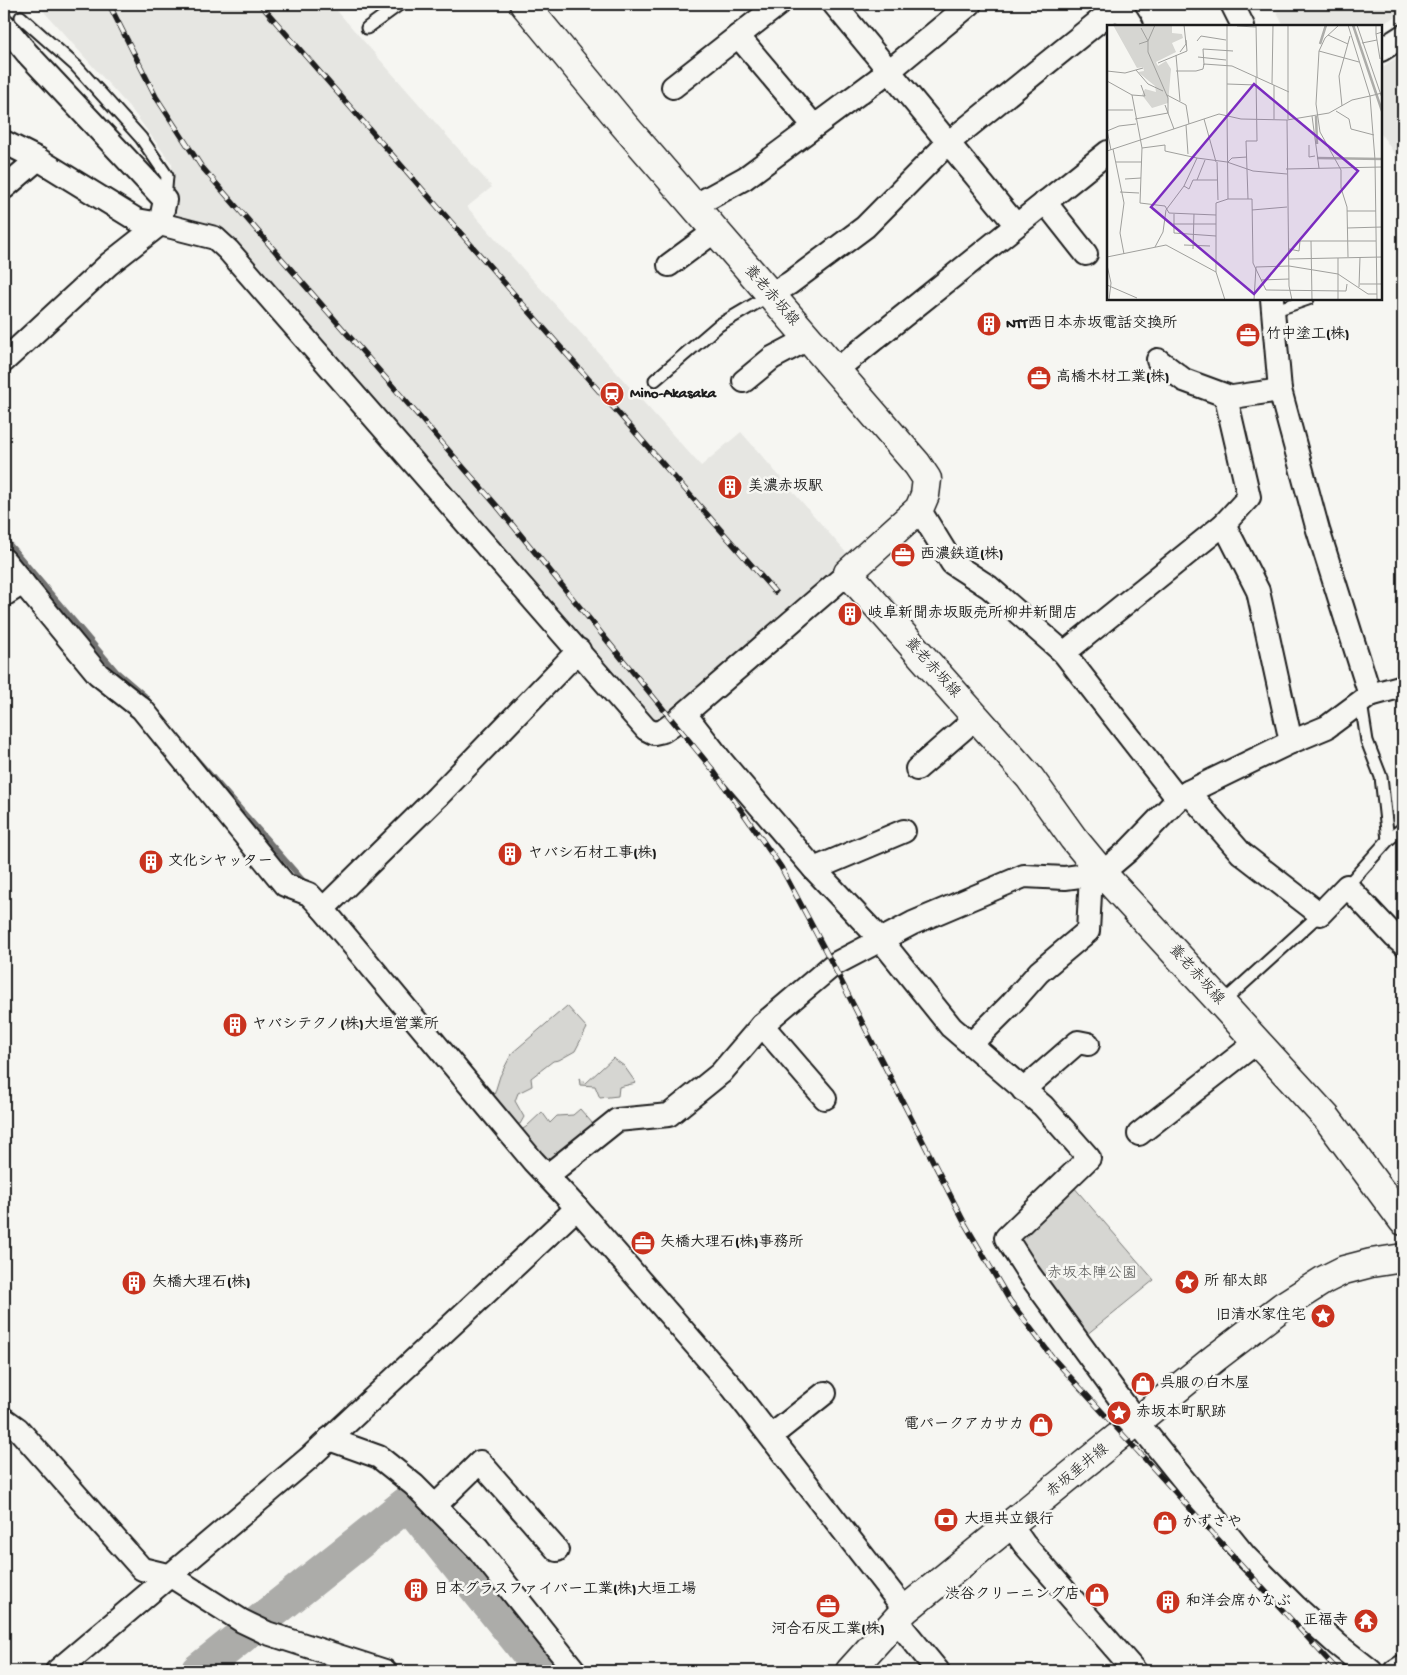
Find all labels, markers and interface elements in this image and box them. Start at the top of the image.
inset map [1107,25,1382,300]
street label: 養老赤坂線 [740,261,803,330]
building icon: NTT西日本赤坂電話交換所 [976,311,1002,337]
place label: NTT西日本赤坂電話交換所 [1006,314,1177,333]
office icon: 竹中塗工(株) [1235,322,1261,348]
place label: 竹中塗工(株) [1266,325,1350,344]
office icon: 高橋木材工業(株) [1026,365,1052,391]
place label: 高橋木材工業(株) [1056,368,1170,387]
station icon: Mino-Akasaka [599,381,625,407]
place label: Mino-Akasaka [630,385,717,403]
building icon: 美濃赤坂駅 [717,474,743,500]
place label: 美濃赤坂駅 [748,477,823,496]
office icon: 西濃鉄道(株) [890,542,916,568]
place label: 西濃鉄道(株) [920,545,1004,564]
building icon: 岐阜新聞赤坂販売所柳井新聞店 [837,601,863,627]
place label: 岐阜新聞赤坂販売所柳井新聞店 [868,604,1078,623]
street label: 養老赤坂線 [900,633,965,702]
building icon: ヤバシ石材工事(株) [497,841,523,867]
place label: ヤバシ石材工事(株) [528,844,657,863]
building icon: 文化シヤッター [138,849,164,875]
place label: 文化シヤッター [168,853,273,871]
street label: 養老赤坂線 [1164,940,1229,1009]
building icon: ヤバシテクノ(株)大垣営業所 [222,1012,248,1038]
place label: ヤバシテクノ(株)大垣営業所 [252,1015,439,1034]
office icon: 矢橋大理石(株)事務所 [630,1230,656,1256]
place label: 矢橋大理石(株)事務所 [660,1233,804,1252]
park label: 赤坂本陣公園 [1047,1264,1137,1283]
place icon: 所 郁太郎 [1174,1269,1200,1295]
building icon: 矢橋大理石(株) [121,1270,147,1296]
place label: 所 郁太郎 [1204,1272,1268,1291]
place label: 矢橋大理石(株) [152,1273,251,1292]
place icon: 旧清水家住宅 [1310,1303,1336,1329]
place label: 旧清水家住宅 [1216,1306,1306,1325]
shop icon: 呉服の白木屋 [1130,1371,1156,1397]
place label: 呉服の白木屋 [1160,1374,1250,1393]
place icon: 赤坂本町駅跡 [1106,1400,1132,1426]
place label: 赤坂本町駅跡 [1136,1403,1226,1422]
shop icon: 電パークアカサカ [1028,1412,1054,1438]
place label: 電パークアカサカ [904,1416,1024,1434]
street label: 赤坂垂井線 [1043,1440,1113,1502]
bank icon: 大垣共立銀行 [933,1507,959,1533]
place label: 大垣共立銀行 [964,1510,1054,1529]
shop icon: かずさや [1152,1510,1178,1536]
place label: かずさや [1182,1513,1242,1532]
building icon: 日本グラスファイバー工業(株)大垣工場 [403,1577,429,1603]
place label: 日本グラスファイバー工業(株)大垣工場 [434,1580,697,1599]
shop icon: 渋谷クリーニング店 [1084,1582,1110,1608]
place label: 渋谷クリーニング店 [945,1585,1080,1604]
building icon: 和洋会席かなぶ [1155,1589,1181,1615]
place label: 和洋会席かなぶ [1186,1592,1291,1611]
office icon: 河合石灰工業(株) [815,1593,841,1619]
temple icon: 正福寺 [1353,1608,1379,1634]
place label: 正福寺 [1303,1611,1348,1630]
place label: 河合石灰工業(株) [771,1620,885,1639]

